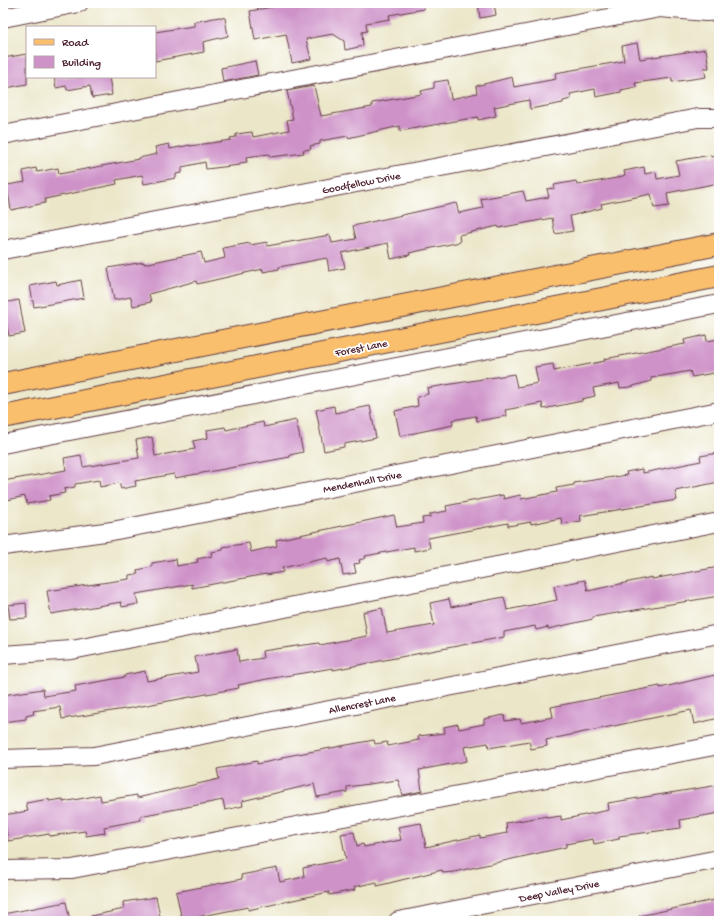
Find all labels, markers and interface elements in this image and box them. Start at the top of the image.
legend [26,26,156,78]
text: Road [62,37,89,51]
text: Building [61,57,101,71]
street label: Goodfellow Drive [321,169,402,197]
street label: Forest Lane [333,338,389,360]
street label: Mendenhall Drive [322,469,403,496]
street label: Allencrest Lane [328,693,397,717]
street label: Deep Valley Drive [517,878,601,906]

